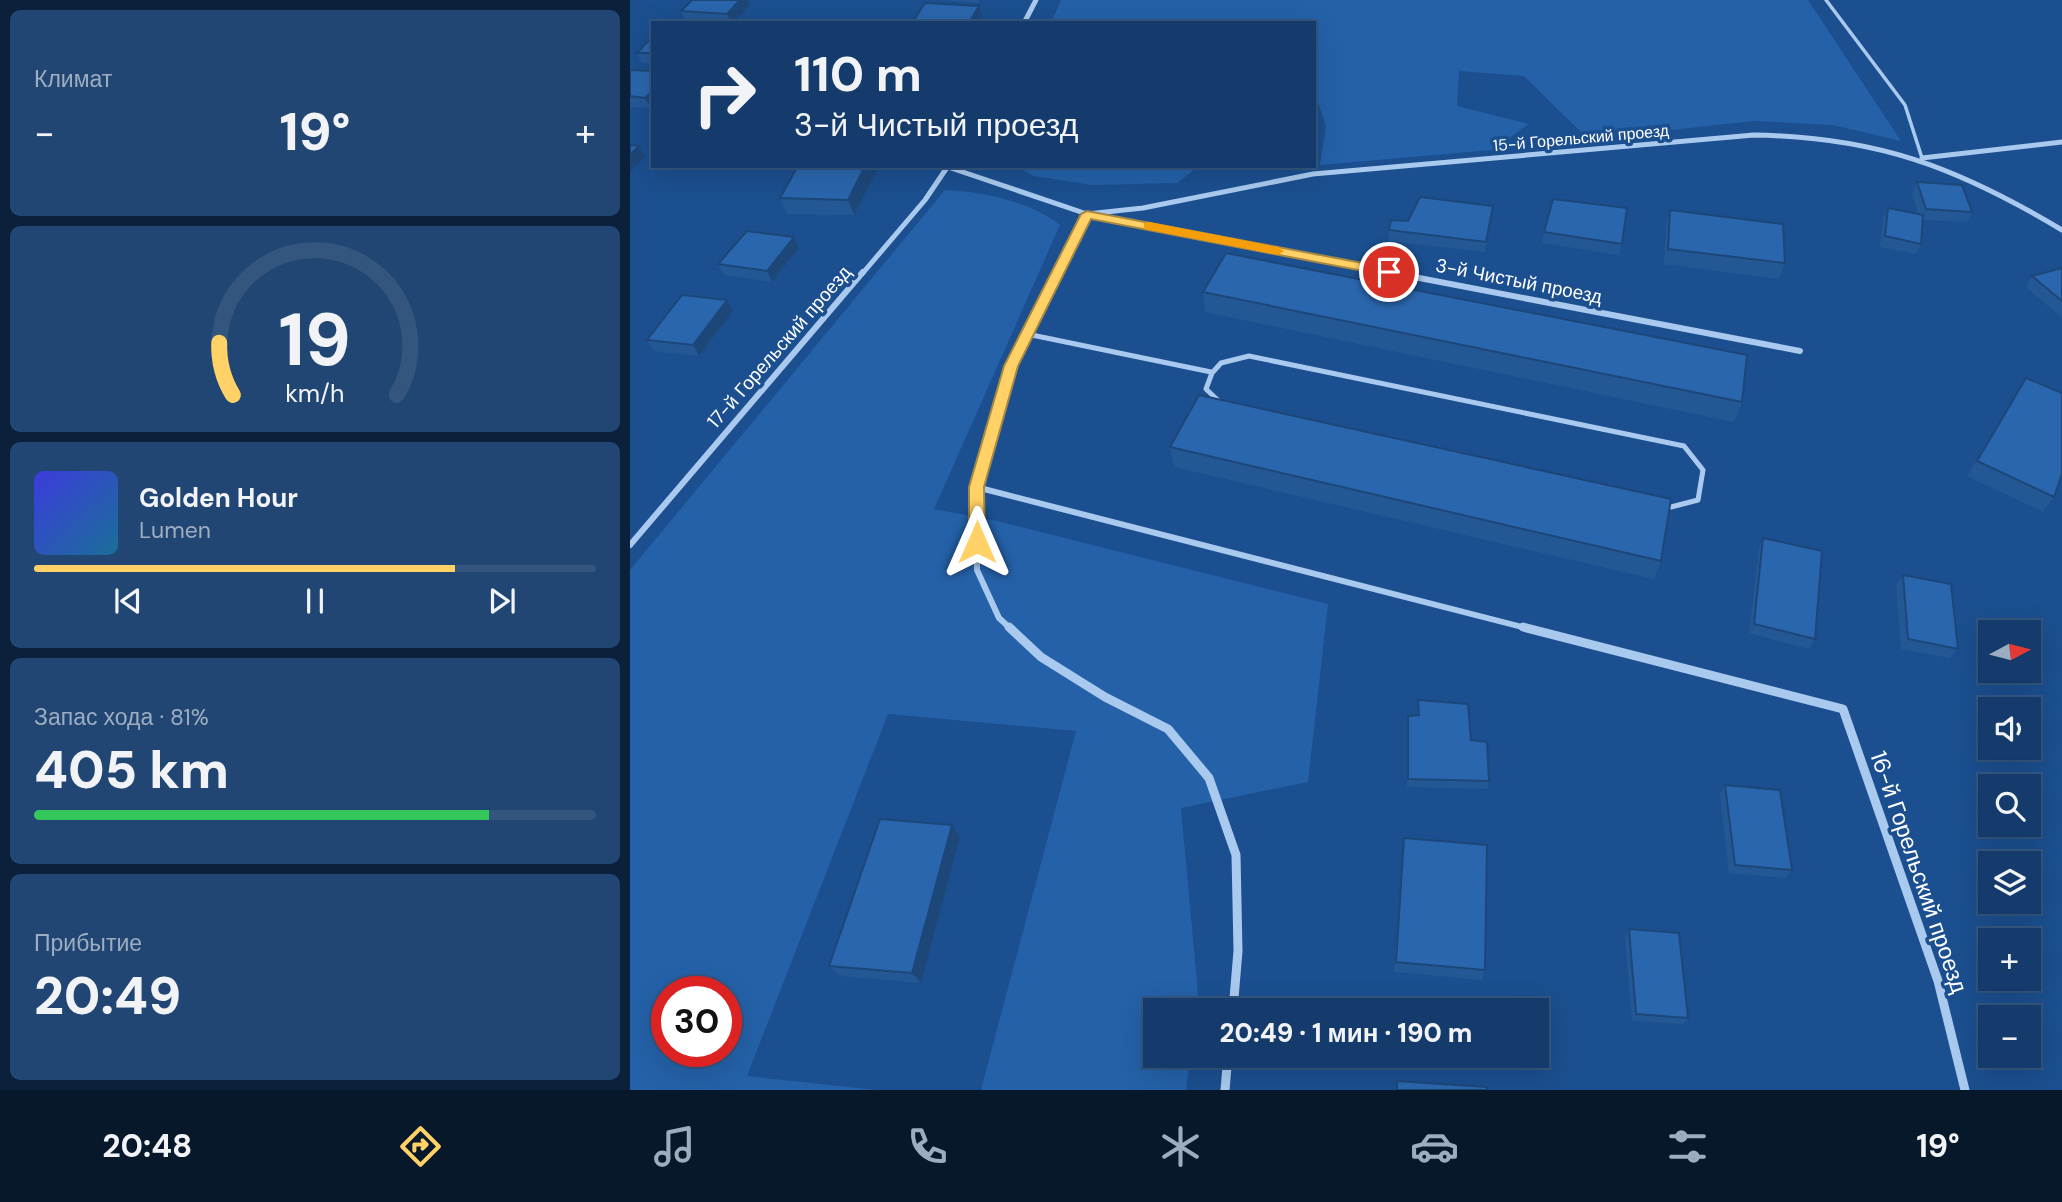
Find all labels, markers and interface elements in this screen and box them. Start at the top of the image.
text: 110 m [794,42,922,106]
icon: right [679,49,770,140]
text: Климат [34,64,112,94]
text: 19° [279,98,351,166]
text: 3-й Чистый проезд [794,104,1079,146]
text: − [34,108,55,158]
text: + [575,108,596,158]
street label: 15-й Горельский проезд [1492,120,1670,156]
pin [1359,242,1419,302]
icon: arrive [1370,253,1408,291]
street label: 3-й Чистый проезд [1434,253,1604,309]
street label: 17-й Горельский проезд [702,260,856,434]
text: 19 [279,293,351,388]
text: km/h [285,377,345,410]
text: Golden Hour [139,481,298,515]
position arrow [940,505,1014,579]
text: Lumen [139,515,211,545]
icon: previous [109,582,147,620]
icon: pause [296,582,334,620]
icon: next [483,582,521,620]
north arrow [1978,620,2040,682]
map controls [1978,620,2041,1068]
button: sound [1978,697,2041,760]
text: Запас хода · 81% [34,702,209,732]
text: 405 km [34,736,229,804]
street label: 16-й Горельский проезд [1863,747,1975,998]
button: search [1978,774,2041,837]
button: layers [1978,851,2041,914]
text: Прибытие [34,928,142,958]
button: + [1978,928,2041,991]
text: 20:49 [34,962,181,1030]
speed limit sign: 30 [651,976,742,1067]
button: − [1978,1005,2041,1068]
text: 20:49 · 1 мин · 190 m [1220,1016,1472,1050]
icon: directions [396,1122,445,1171]
icon: music [650,1122,699,1171]
icon: phone [903,1122,952,1171]
icon: climate [1156,1122,1205,1171]
icon: car [1410,1122,1459,1171]
icon: filters [1663,1122,1712,1171]
text: 20:48 [102,1125,192,1167]
text: 19° [1916,1125,1960,1167]

